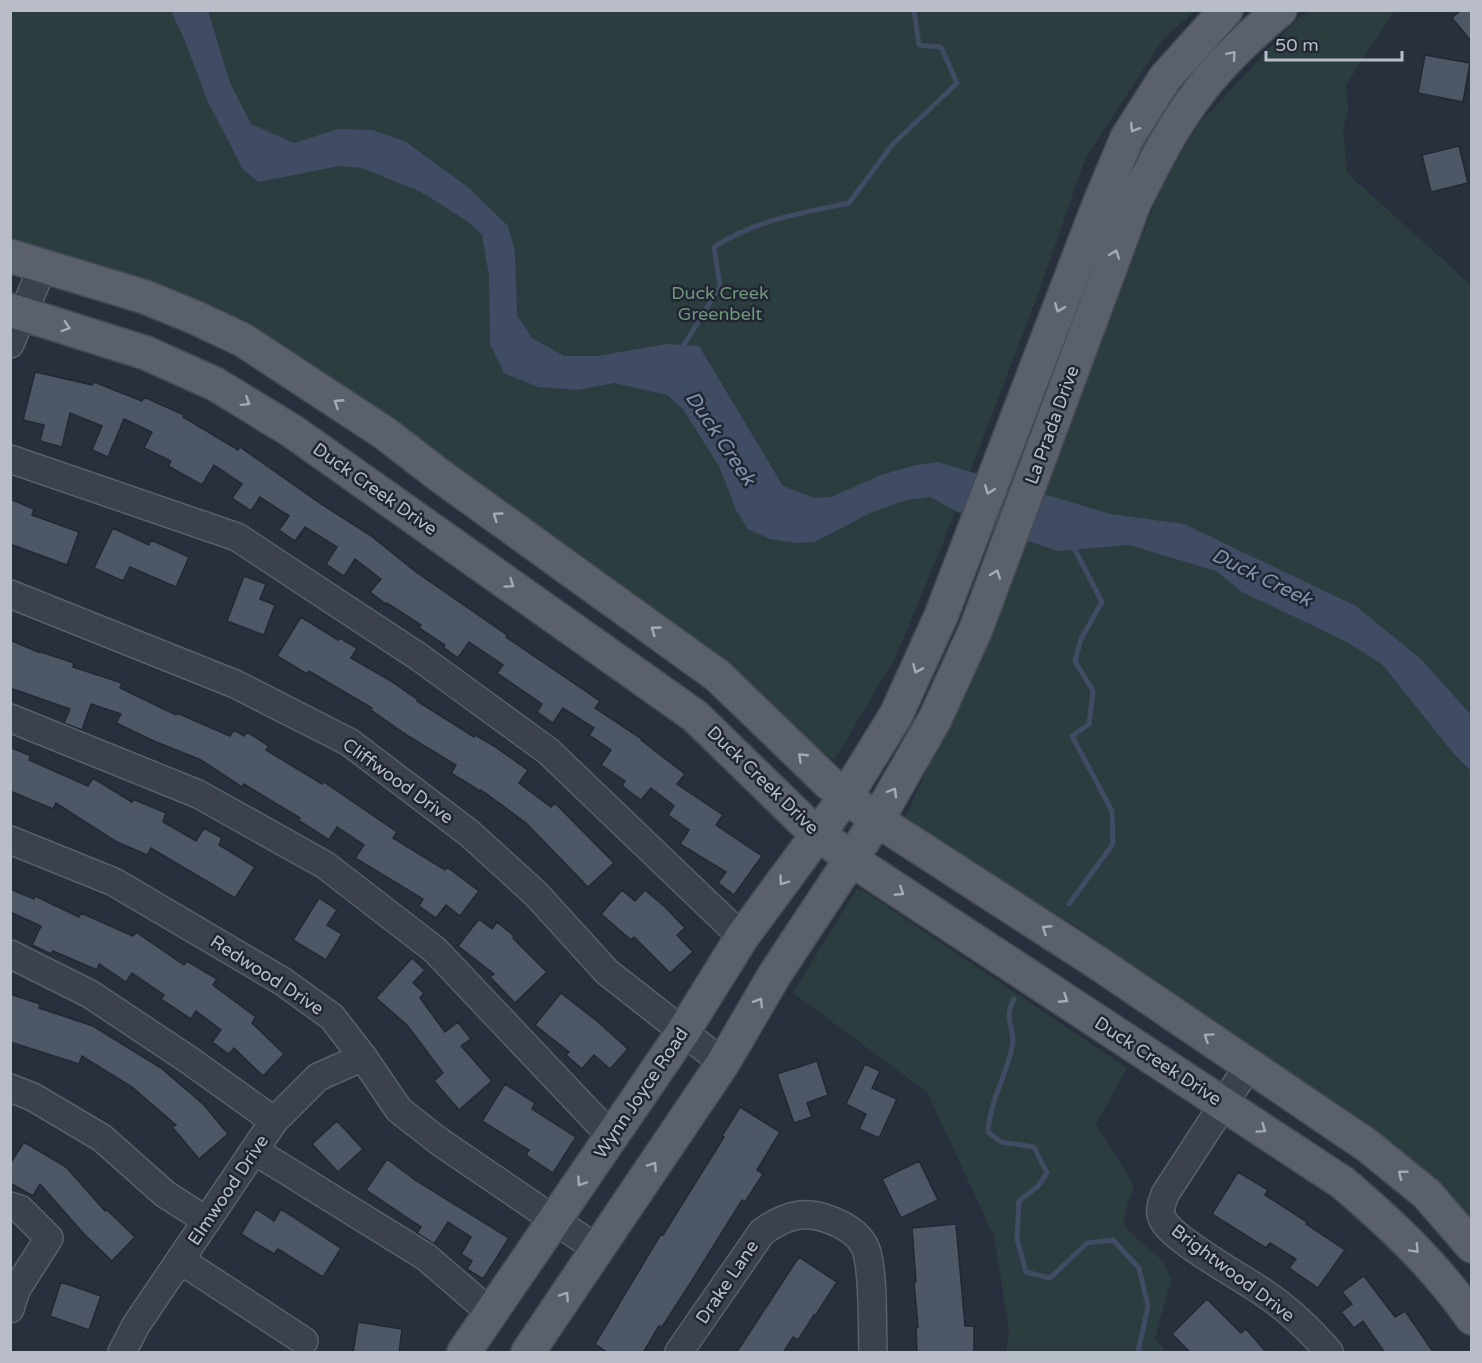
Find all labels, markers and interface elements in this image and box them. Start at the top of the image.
scale bar [1266,24,1402,62]
text: 50 m [1275,34,1319,56]
one-way arrow [1225,51,1236,62]
one-way arrow [1129,122,1141,132]
one-way arrow [1108,249,1121,260]
park label: Duck Creek Greenbelt [671,282,769,325]
one-way arrow [1054,302,1066,313]
one-way arrow [60,320,71,333]
street label: La Prada Drive [1020,363,1084,487]
water label: Duck Creek [680,387,762,492]
one-way arrow [240,395,250,407]
one-way arrow [334,398,344,410]
street label: Duck Creek Drive [309,438,441,540]
one-way arrow [984,484,996,495]
one-way arrow [492,512,503,523]
water label: Duck Creek [1208,543,1317,613]
one-way arrow [989,570,1002,580]
one-way arrow [504,577,515,588]
one-way arrow [650,626,661,637]
one-way arrow [912,663,924,674]
street label: Duck Creek Drive [703,721,823,839]
street label: Cliffwood Drive [338,733,458,829]
one-way arrow [799,753,809,764]
one-way arrow [885,788,897,798]
one-way arrow [780,874,791,885]
one-way arrow [894,885,905,896]
one-way arrow [1042,925,1053,936]
street label: Redwood Drive [206,930,328,1020]
one-way arrow [1057,992,1068,1003]
one-way arrow [751,998,763,1008]
street label: Duck Creek Drive [1091,1012,1225,1110]
street label: Wynn Joyce Road [589,1024,693,1162]
one-way arrow [1204,1033,1215,1044]
one-way arrow [1255,1122,1266,1133]
street label: Elmwood Drive [183,1130,273,1250]
one-way arrow [646,1162,657,1173]
one-way arrow [1398,1170,1409,1181]
one-way arrow [577,1175,588,1186]
street label: Brightwood Drive [1167,1219,1299,1327]
street label: Drake Lane [691,1236,763,1328]
one-way arrow [1408,1242,1419,1252]
one-way arrow [558,1292,569,1303]

